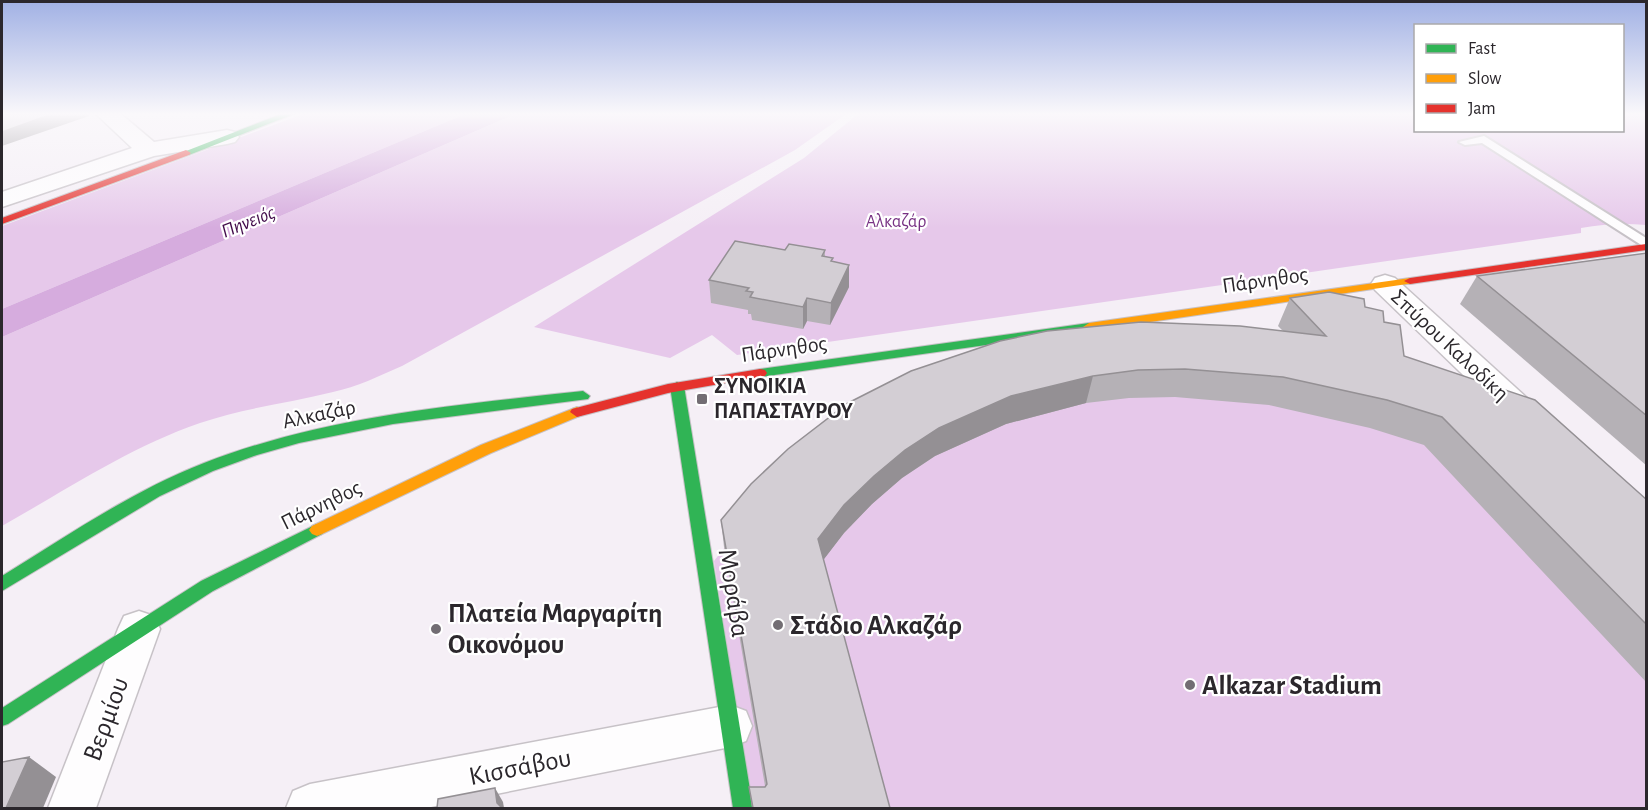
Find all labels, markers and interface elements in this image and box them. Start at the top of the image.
legend [1414,24,1624,132]
text: Fast [1468,40,1496,58]
text: Slow [1468,70,1501,88]
text: Jam [1468,100,1496,118]
water label: Πηνειός [218,202,278,242]
park label: Αλκαζάρ [866,213,926,231]
street label: Πάρνηθος [1221,263,1309,297]
street label: Σπύρου Καλοδίκη [1387,285,1513,405]
street label: Πάρνηθος [740,332,828,366]
place label: ΣΥΝΟΙΚΙΑ ΠΑΠΑΣΤΑΥΡΟΥ [714,375,854,422]
marker: ΣΥΝΟΙΚΙΑ ΠΑΠΑΣΤΑΥΡΟΥ [695,392,709,406]
street label: Αλκαζάρ [280,396,358,432]
street label: Πάρνηθος [277,476,365,534]
street label: Μοράβα [714,547,754,639]
place label: Πλατεία Μαργαρίτη Οικονόμου [448,600,662,658]
place label: Στάδιο Αλκαζάρ [790,612,962,640]
marker: Στάδιο Αλκαζάρ [771,618,785,632]
marker: Πλατεία Μαργαρίτη Οικονόμου [429,622,443,636]
place label: Alkazar Stadium [1202,672,1382,699]
street label: Βερμίου [78,673,134,765]
marker: Alkazar Stadium [1183,678,1197,692]
street label: Κισσάβου [467,744,573,790]

